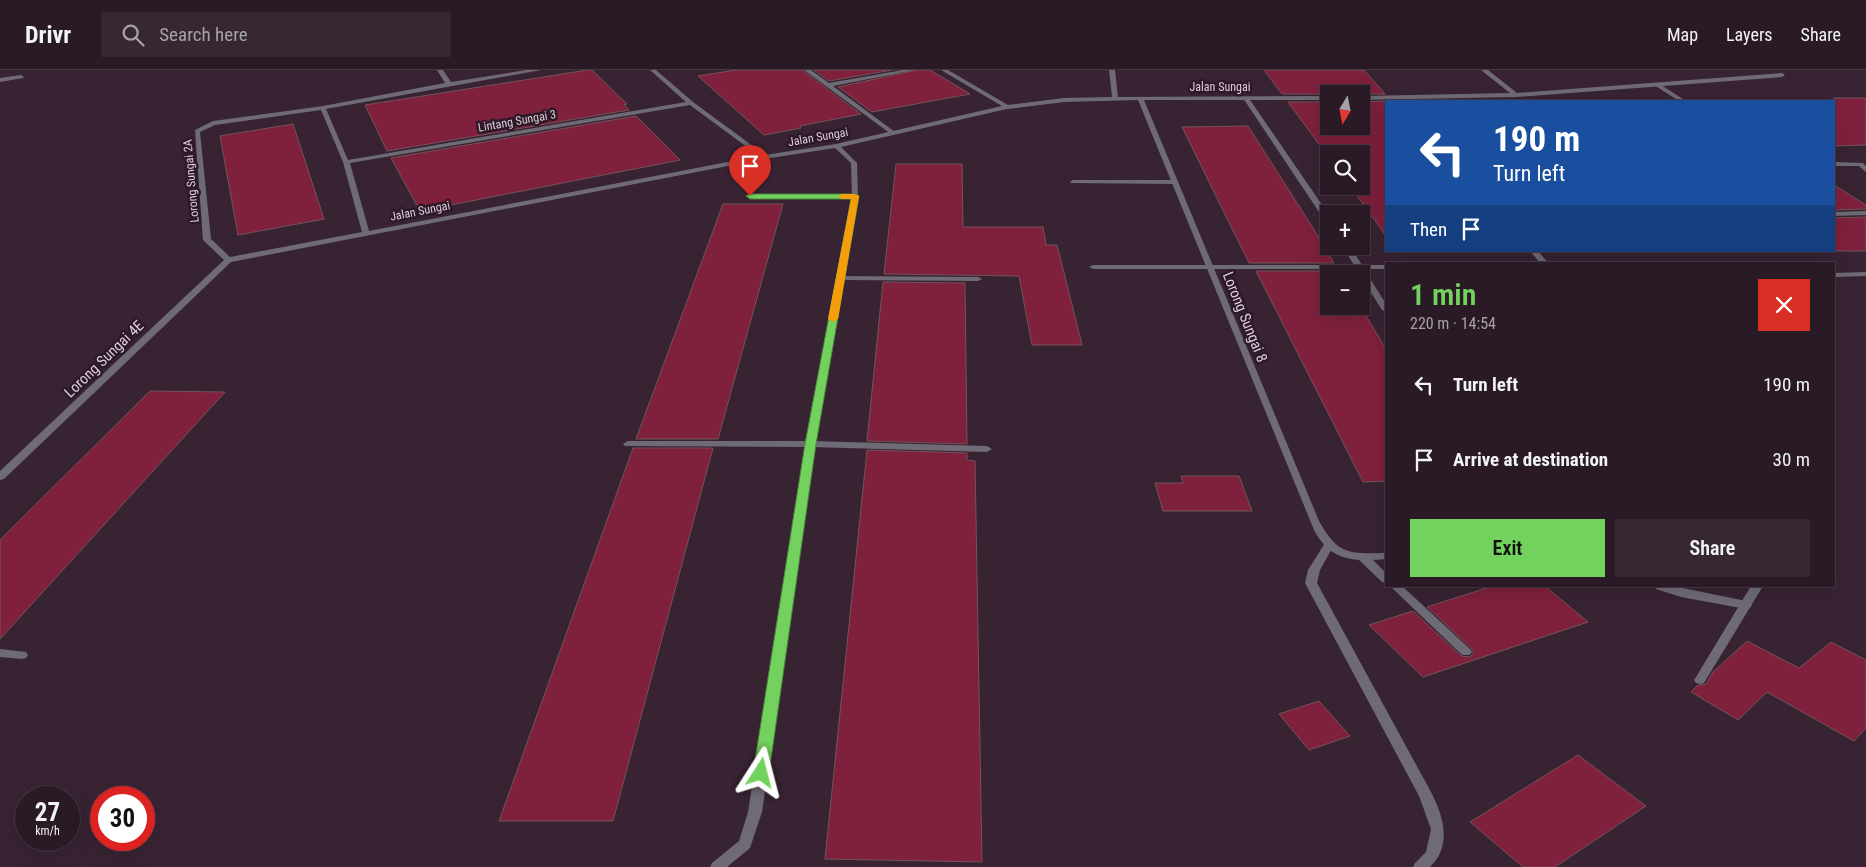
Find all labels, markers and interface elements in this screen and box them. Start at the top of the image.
search box [101,12,451,57]
text: Drivr [25,21,71,49]
icon: search [119,21,147,49]
text: Search here [159,23,248,46]
text: Map [1667,24,1698,45]
text: Layers [1726,24,1773,45]
text: Share [1801,24,1841,45]
street label: Jalan Sungai [1190,80,1250,94]
north arrow [1320,85,1370,135]
map controls [1320,85,1370,315]
street label: Lintang Sungai 3 [477,107,557,135]
text: 190 m [1493,119,1580,160]
icon: left [1410,120,1475,185]
street label: Jalan Sungai [787,125,849,149]
street label: Lorong Sungai 2A [180,139,202,223]
pin [729,145,771,196]
button: search [1320,145,1370,195]
icon: arrive [736,152,764,180]
text: Turn left [1493,161,1565,186]
street label: Jalan Sungai [389,198,451,224]
button: + [1320,205,1370,255]
icon: arrive [1457,215,1485,243]
text: Then [1410,218,1447,241]
button: − [1320,265,1370,315]
street label: Lorong Sungai 8 [1219,269,1271,365]
text: 1 min [1410,277,1476,312]
button: close [1758,279,1810,331]
text: 220 m · 14:54 [1410,314,1496,333]
street label: Lorong Sungai 4E [61,317,147,401]
icon: left [1410,371,1438,399]
text: Turn left [1453,373,1518,396]
text: 190 m [1763,373,1810,396]
icon: arrive [1410,446,1438,474]
text: Arrive at destination [1453,448,1608,471]
text: 30 m [1773,448,1810,471]
button: Exit [1410,519,1605,577]
button: Share [1615,519,1810,577]
position arrow [734,746,786,798]
speed limit sign: 30 [90,786,155,851]
text: 27 [35,798,60,827]
text: km/h [35,824,60,838]

